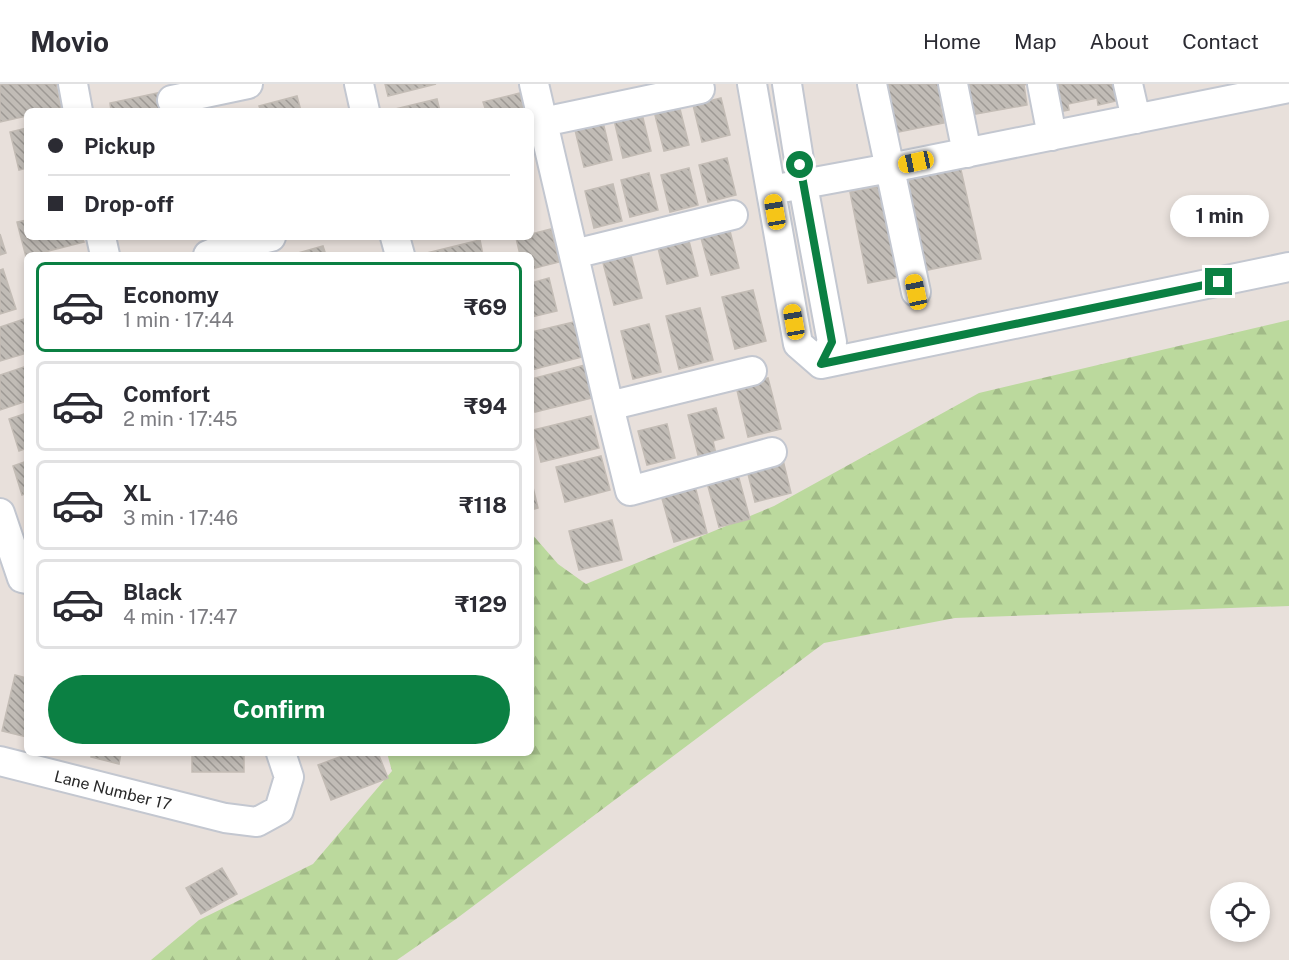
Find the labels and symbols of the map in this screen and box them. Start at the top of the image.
car [897,149,935,175]
route start [786,151,813,178]
car [763,193,787,231]
callout: 1 min [1170,195,1268,237]
route end [1205,268,1232,295]
car [903,273,929,311]
car [782,303,806,341]
street label: Lane Number 17 [52,767,173,814]

